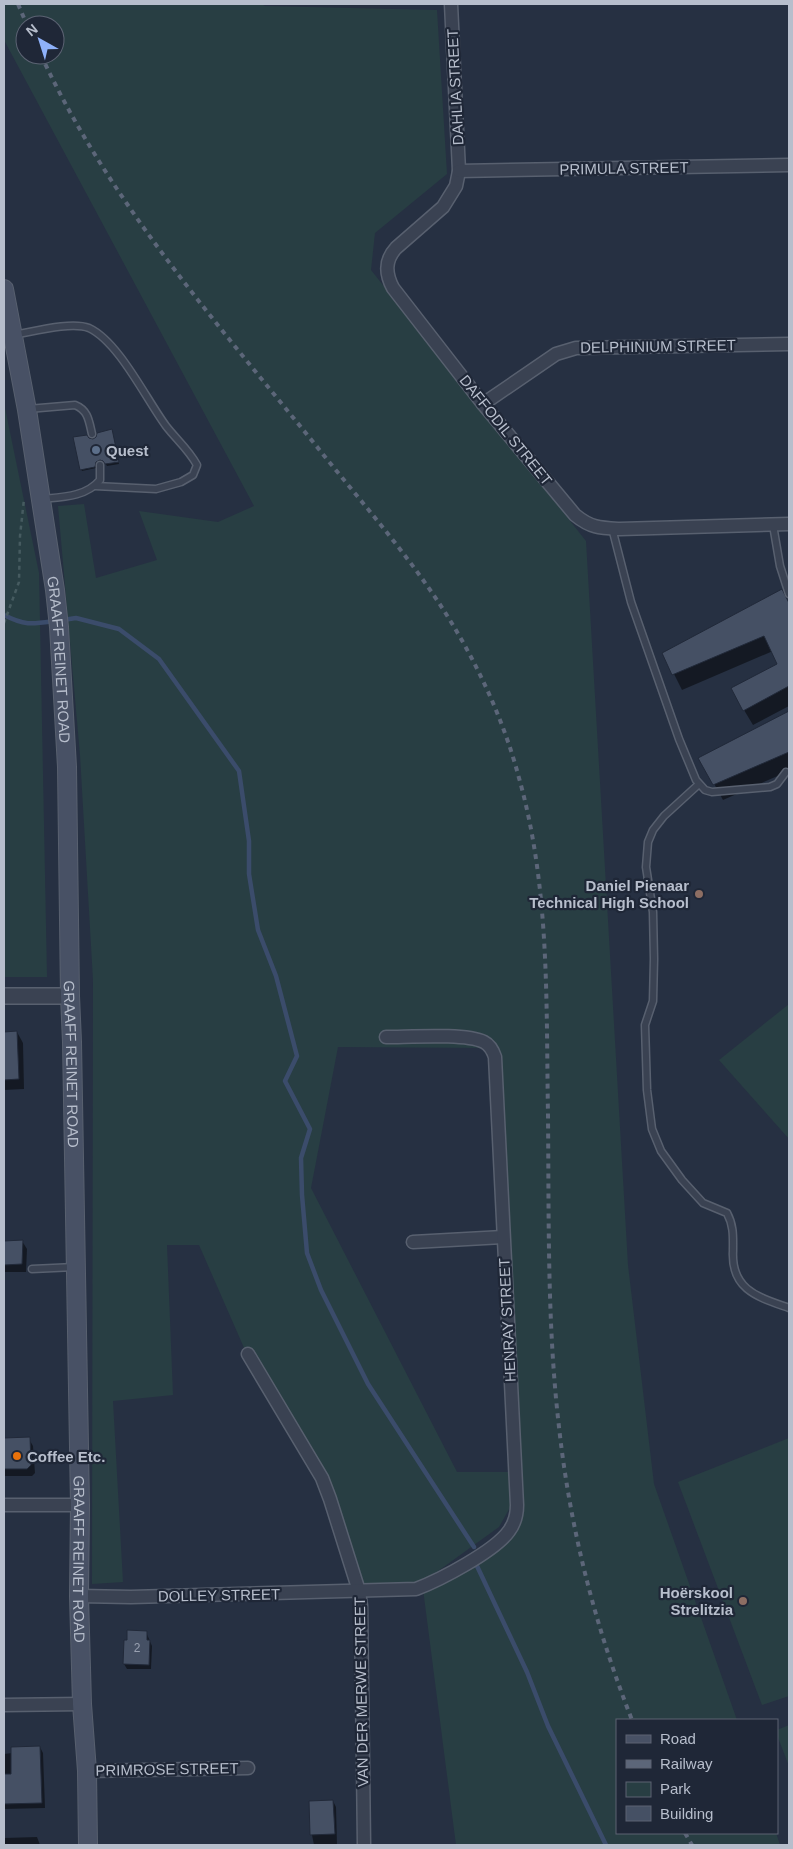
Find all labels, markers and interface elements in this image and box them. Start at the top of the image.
north arrow [15,15,65,65]
text: N [23,20,41,39]
street label: DAHLIA STREET [443,28,467,146]
street label: PRIMULA STREET [559,158,689,178]
street label: DELPHINIUM STREET [580,336,736,356]
street label: DAFFODIL STREET [456,371,556,489]
place label: Quest [106,442,149,459]
marker: Quest [90,444,102,456]
street label: GRAAFF REINET ROAD [44,575,74,744]
place label: Daniel Pienaar Technical High School [529,877,689,911]
marker: Daniel Pienaar Technical High School [693,888,705,900]
street label: GRAAFF REINET ROAD [61,980,82,1148]
street label: HENRAY STREET [495,1257,519,1383]
place label: Coffee Etc. [27,1448,105,1465]
marker: Coffee Etc. [11,1450,23,1462]
street label: GRAAFF REINET ROAD [70,1475,89,1643]
place label: Hoërskool Strelitzia [660,1584,734,1618]
street label: DOLLEY STREET [158,1585,280,1605]
marker: Hoërskool Strelitzia [737,1595,749,1607]
street label: VAN DER MERWE STREET [351,1597,371,1787]
house number: 2 [134,1641,141,1655]
legend [616,1719,778,1834]
text: Road [660,1730,696,1747]
text: Railway [660,1755,713,1772]
street label: PRIMROSE STREET [95,1759,239,1779]
text: Park [660,1780,691,1797]
text: Building [660,1805,713,1822]

